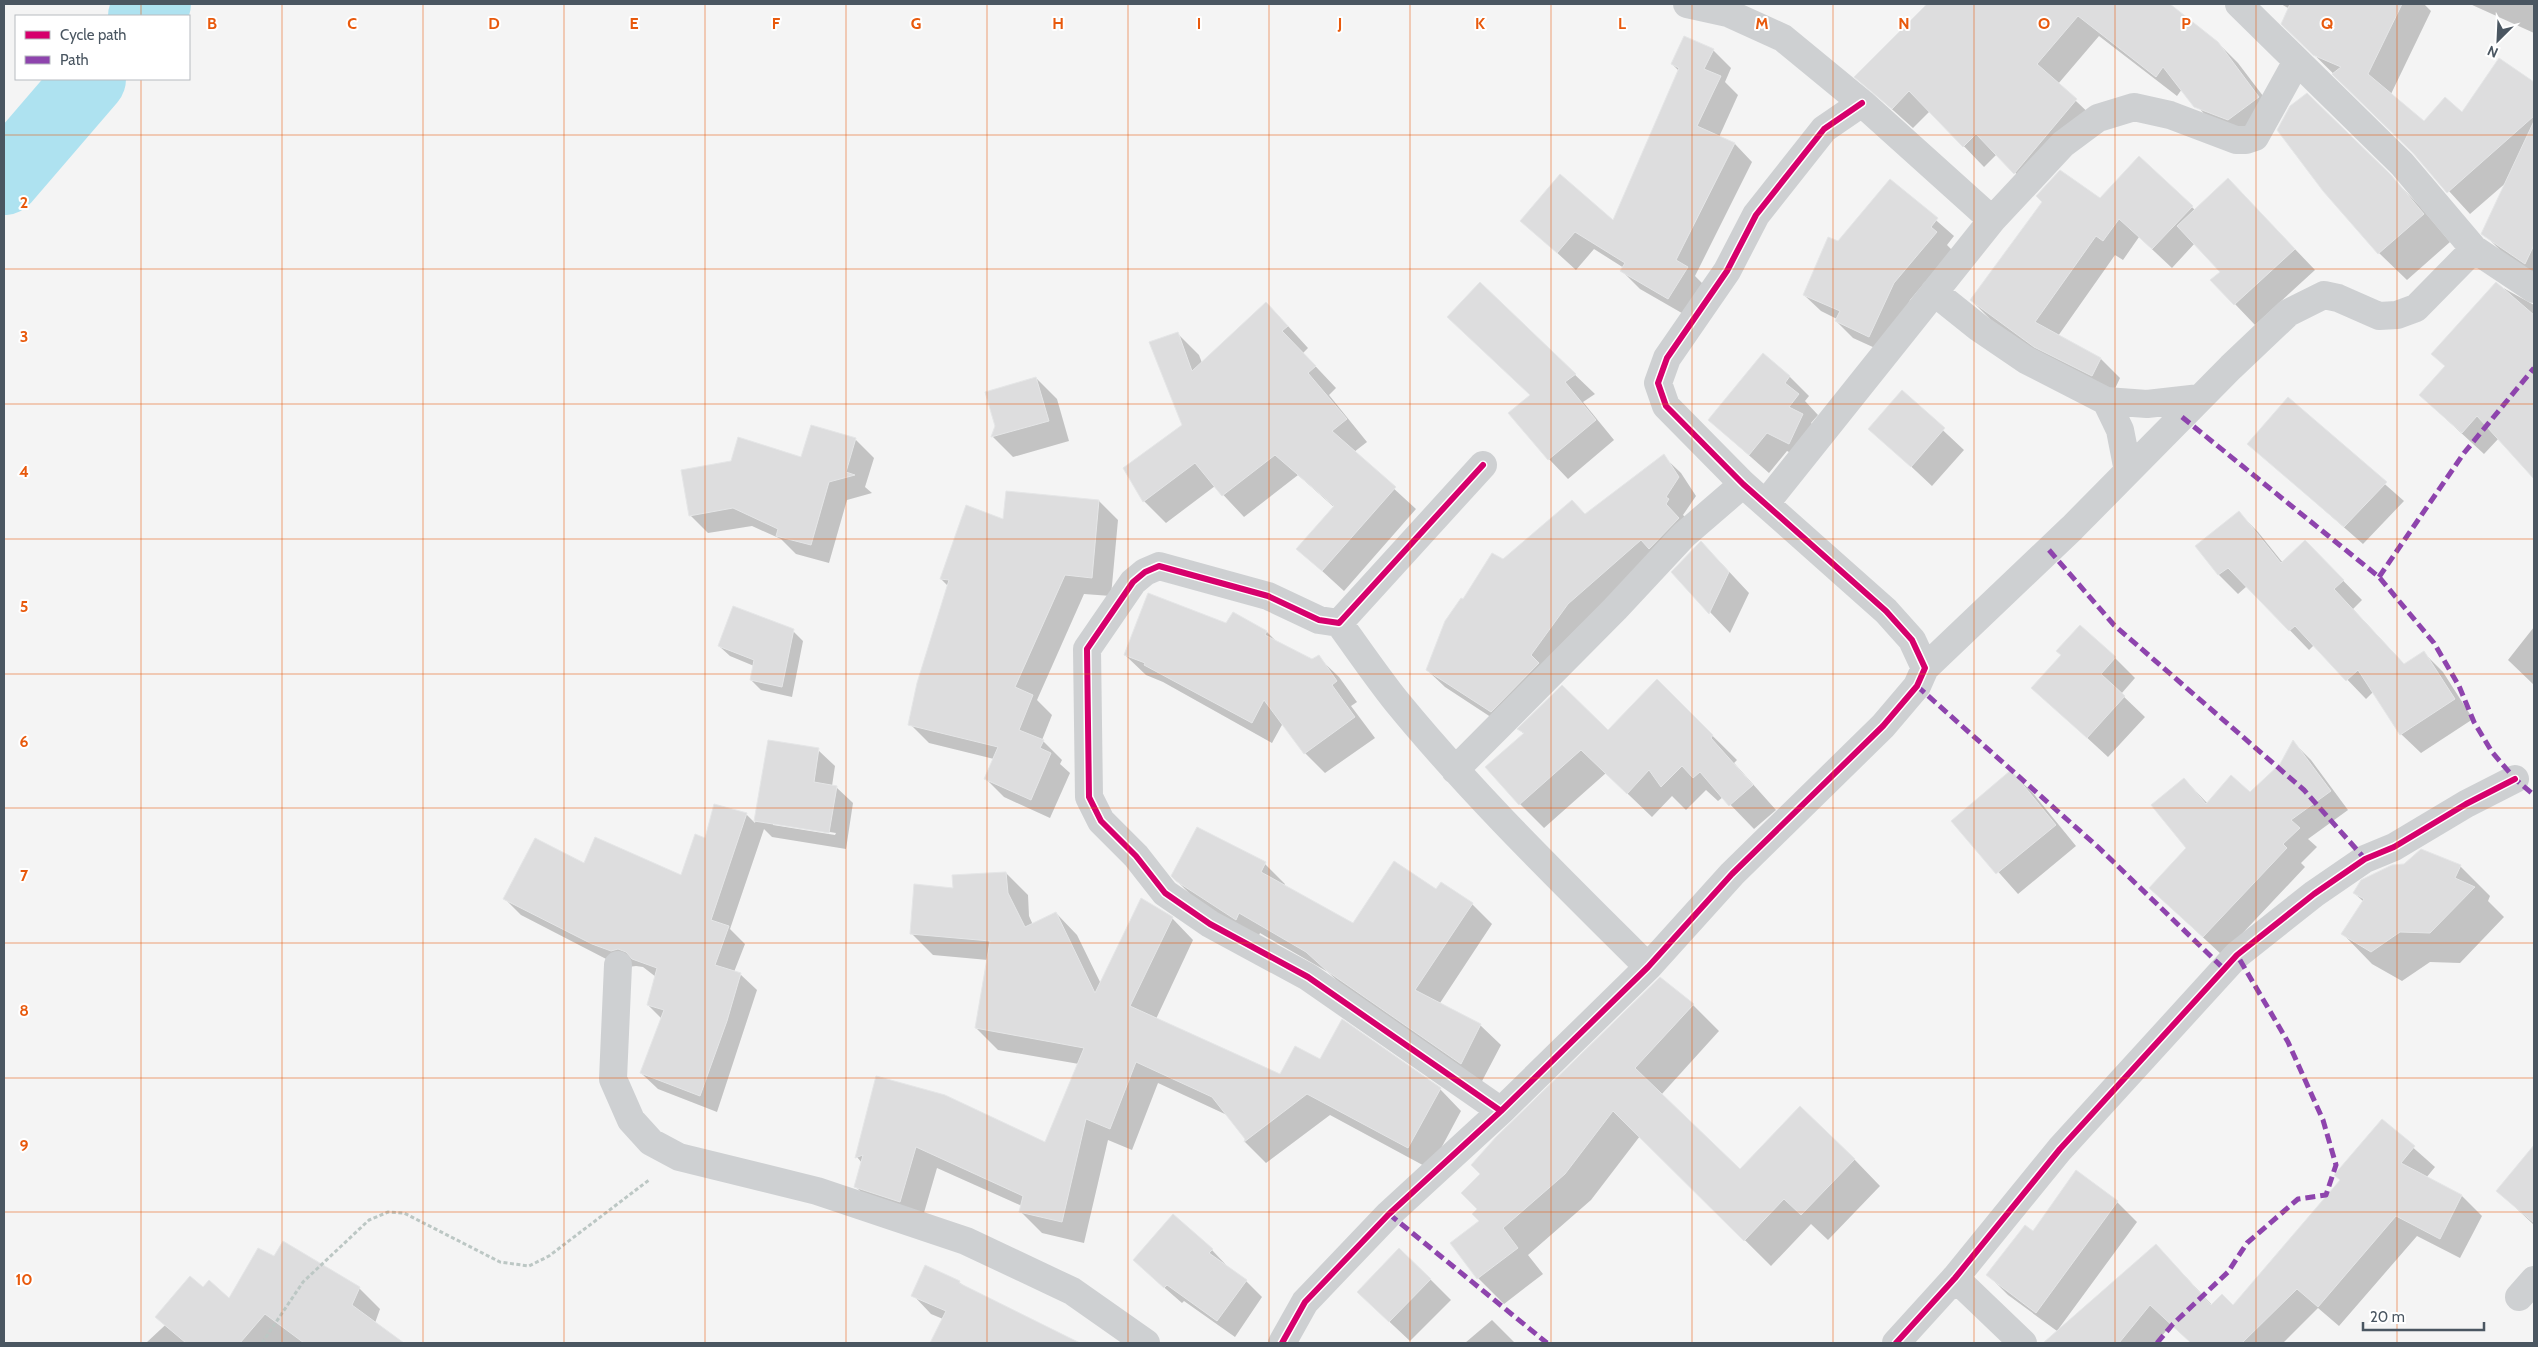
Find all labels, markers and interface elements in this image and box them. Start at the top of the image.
text: B [207,14,217,33]
text: C [347,14,357,33]
text: D [488,14,500,33]
text: E [629,14,639,33]
text: F [772,14,781,33]
text: G [911,14,921,33]
text: H [1052,14,1064,33]
text: I [1197,14,1201,33]
text: J [1337,14,1342,33]
text: K [1475,14,1485,33]
text: L [1618,14,1626,33]
text: M [1755,14,1769,33]
text: N [1898,14,1910,33]
text: O [2038,14,2050,33]
text: P [2181,14,2191,33]
text: Q [2321,14,2333,33]
legend [15,15,190,80]
north arrow [2473,15,2523,65]
text: Cycle path [60,26,126,44]
text: N [2485,42,2501,62]
text: Path [60,51,89,69]
text: 2 [20,193,28,212]
text: 3 [20,327,28,346]
text: 4 [19,462,29,481]
text: 5 [20,597,28,616]
text: 6 [20,732,29,751]
text: 7 [20,866,29,885]
text: 8 [19,1001,29,1020]
text: 9 [20,1136,29,1155]
text: 10 [15,1270,33,1289]
scale bar [2363,1300,2484,1332]
text: 20 m [2370,1308,2405,1326]

